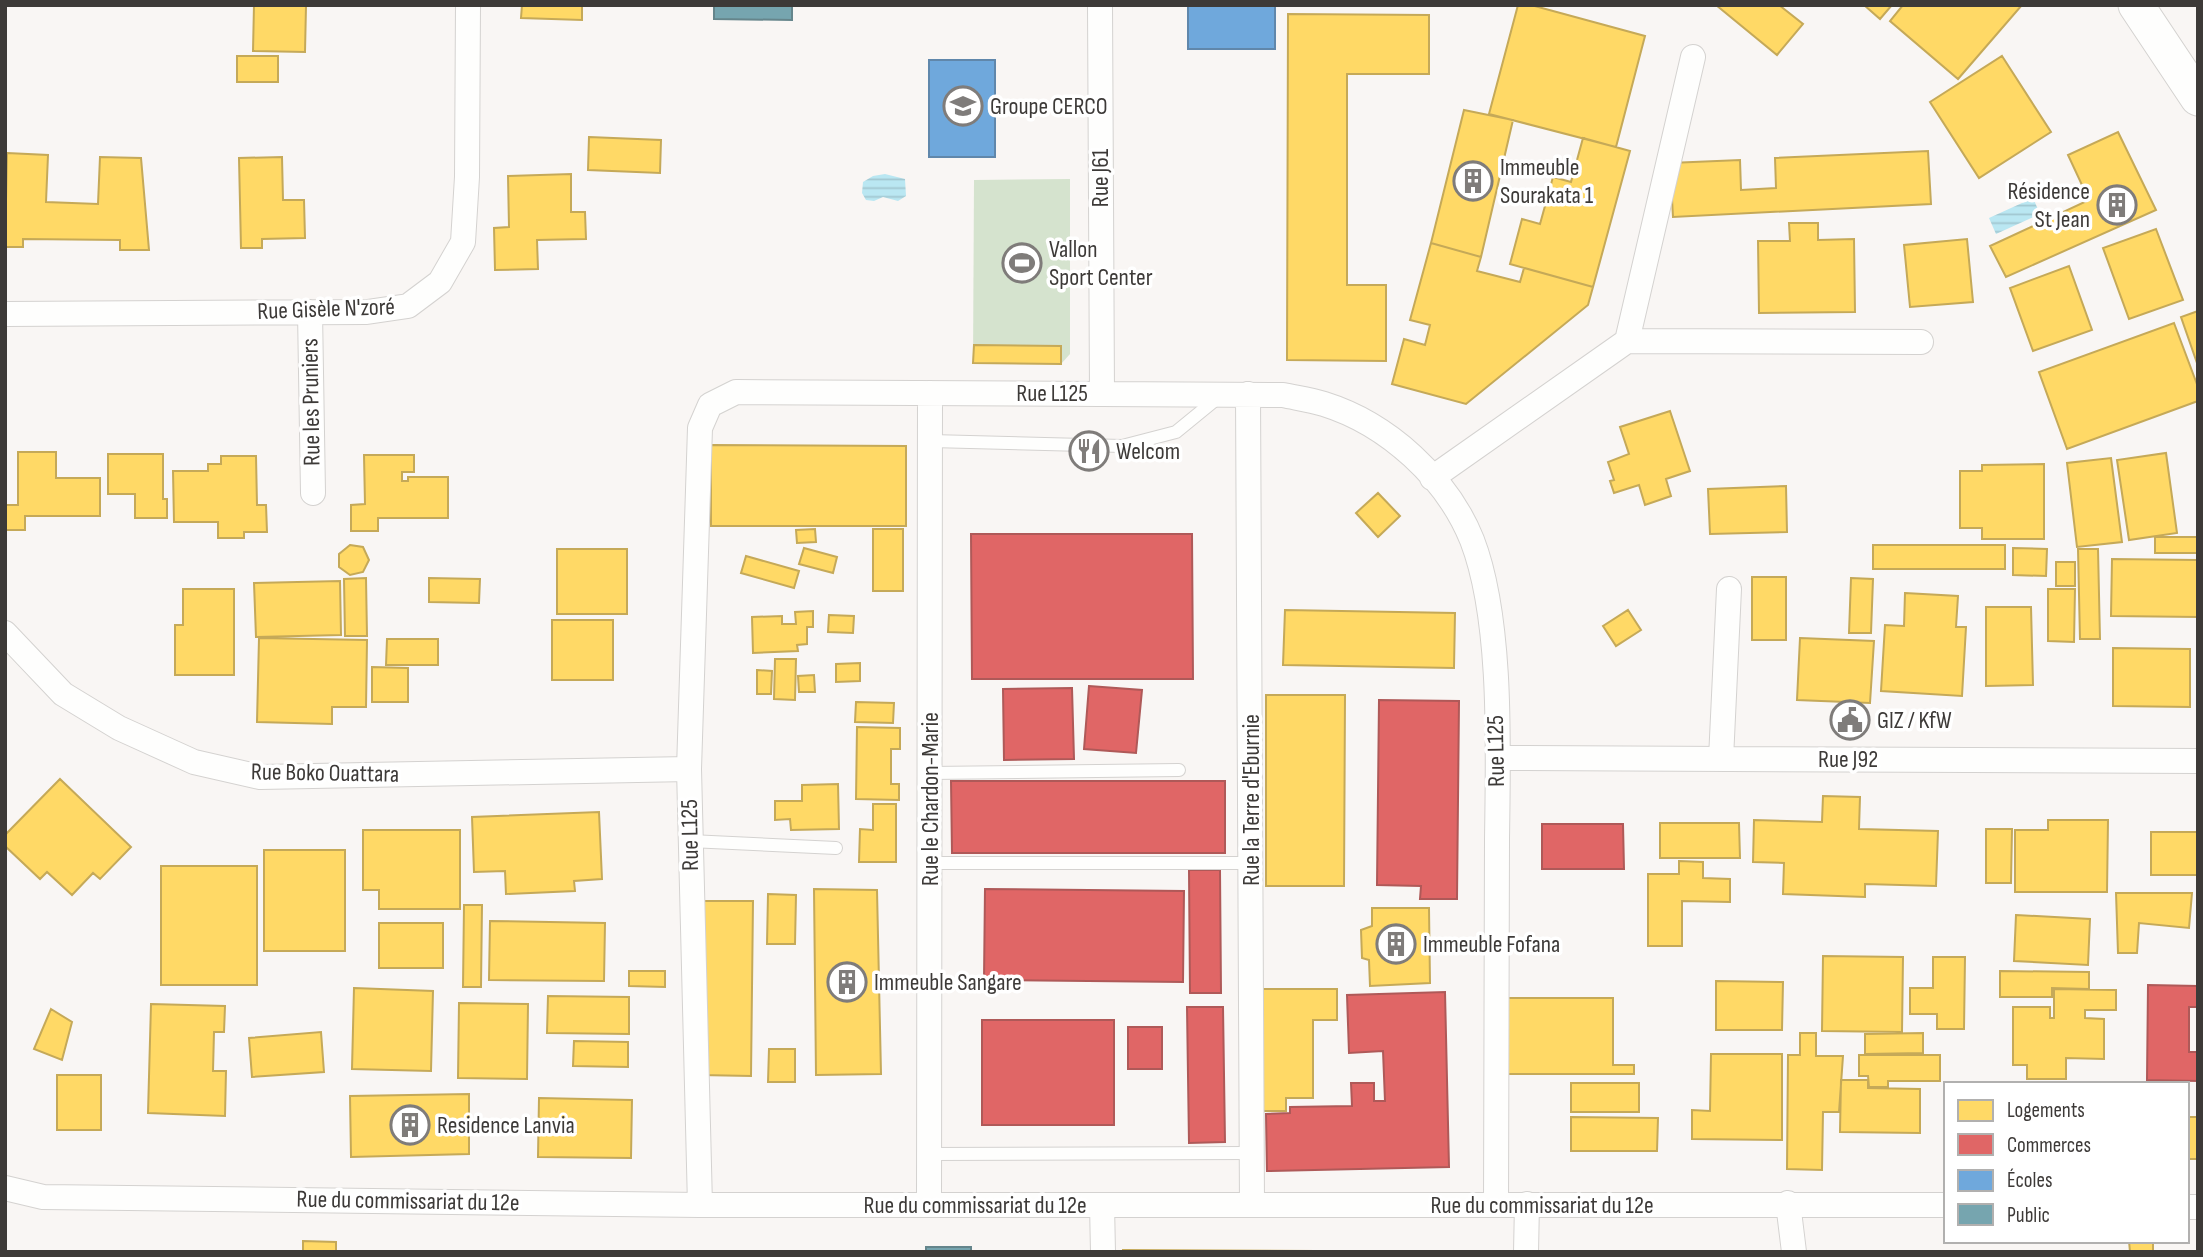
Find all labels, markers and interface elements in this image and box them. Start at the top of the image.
school or university icon: Groupe CERCO [942,85,984,127]
place label: Groupe CERCO [990,92,1108,121]
street label: Rue J61 [1086,148,1115,207]
place label: Immeuble Sourakata 1 [1500,153,1594,210]
building icon: Immeuble Sourakata 1 [1452,160,1494,202]
place label: Résidence St Jean [2007,177,2090,234]
building icon: Résidence St Jean [2096,184,2138,226]
place label: Vallon Sport Center [1049,235,1153,292]
sports icon: Vallon Sport Center [1001,242,1043,284]
street label: Rue Gisèle N'zoré [257,292,395,326]
street label: Rue les Pruniers [295,338,327,466]
street label: Rue L125 [1016,379,1088,408]
restaurant icon: Welcom [1068,430,1110,472]
place label: Welcom [1116,437,1180,466]
public building icon: GIZ / KfW [1829,699,1871,741]
place label: GIZ / KfW [1877,706,1952,735]
street label: Rue le Chardon-Marie [916,712,945,886]
street label: Rue la Terre d'Eburnie [1237,714,1266,886]
street label: Rue L125 [1481,715,1511,787]
street label: Rue J92 [1818,745,1878,774]
street label: Rue Boko Ouattara [251,757,399,789]
street label: Rue L125 [675,799,705,871]
building icon: Immeuble Fofana [1375,923,1417,965]
place label: Immeuble Fofana [1423,930,1560,959]
building icon: Immeuble Sangare [826,961,868,1003]
place label: Immeuble Sangare [874,968,1022,997]
legend [1944,1082,2189,1243]
text: Logements [2007,1098,2085,1123]
building icon: Residence Lanvia [389,1104,431,1146]
place label: Residence Lanvia [437,1111,575,1140]
text: Commerces [2007,1133,2091,1158]
text: Écoles [2007,1168,2052,1193]
street label: Rue du commissariat du 12e [296,1185,520,1217]
street label: Rue du commissariat du 12e [863,1191,1087,1220]
street label: Rue du commissariat du 12e [1430,1191,1654,1220]
text: Public [2007,1203,2050,1228]

